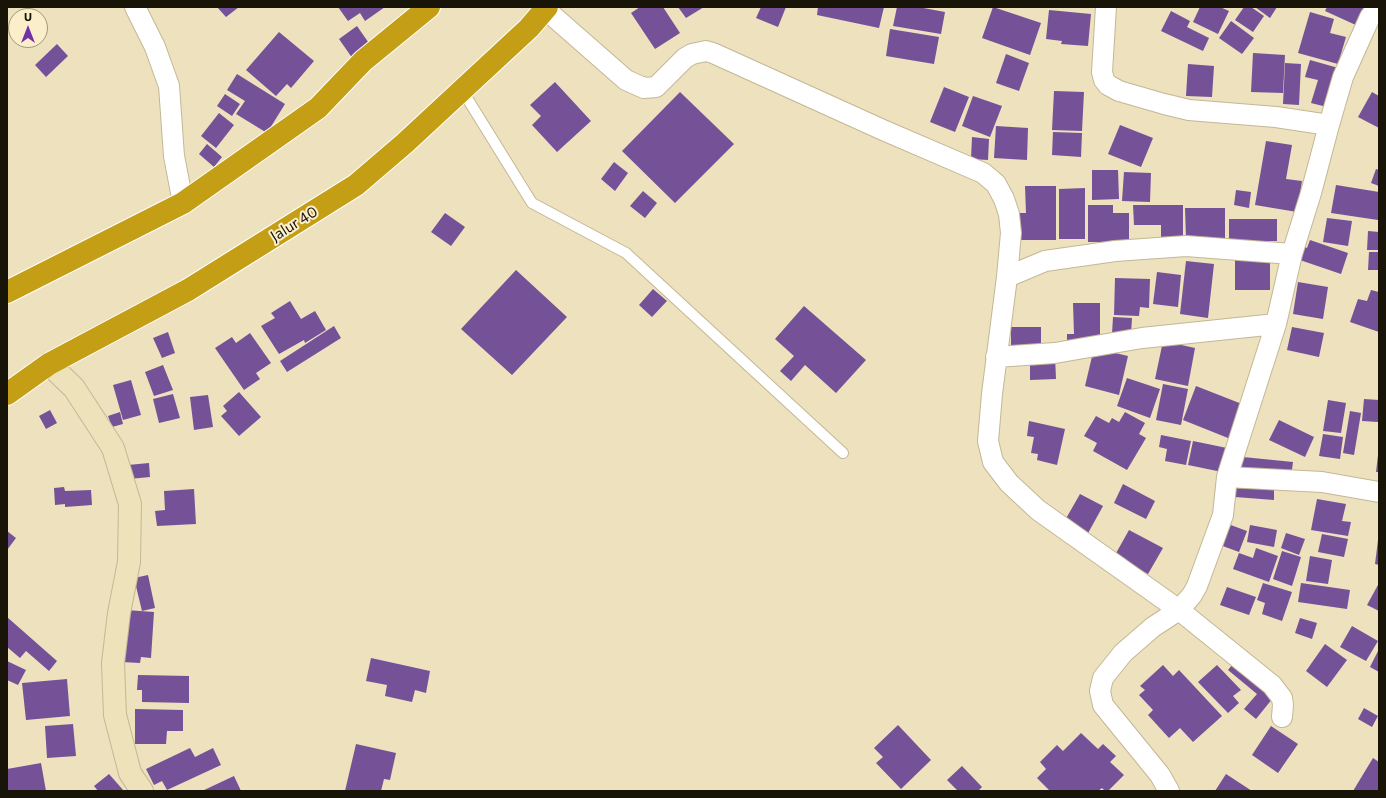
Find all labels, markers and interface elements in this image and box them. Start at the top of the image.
north arrow [8,8,48,48]
text: U [24,10,32,23]
street label: Jalur 40 [267,203,321,245]

